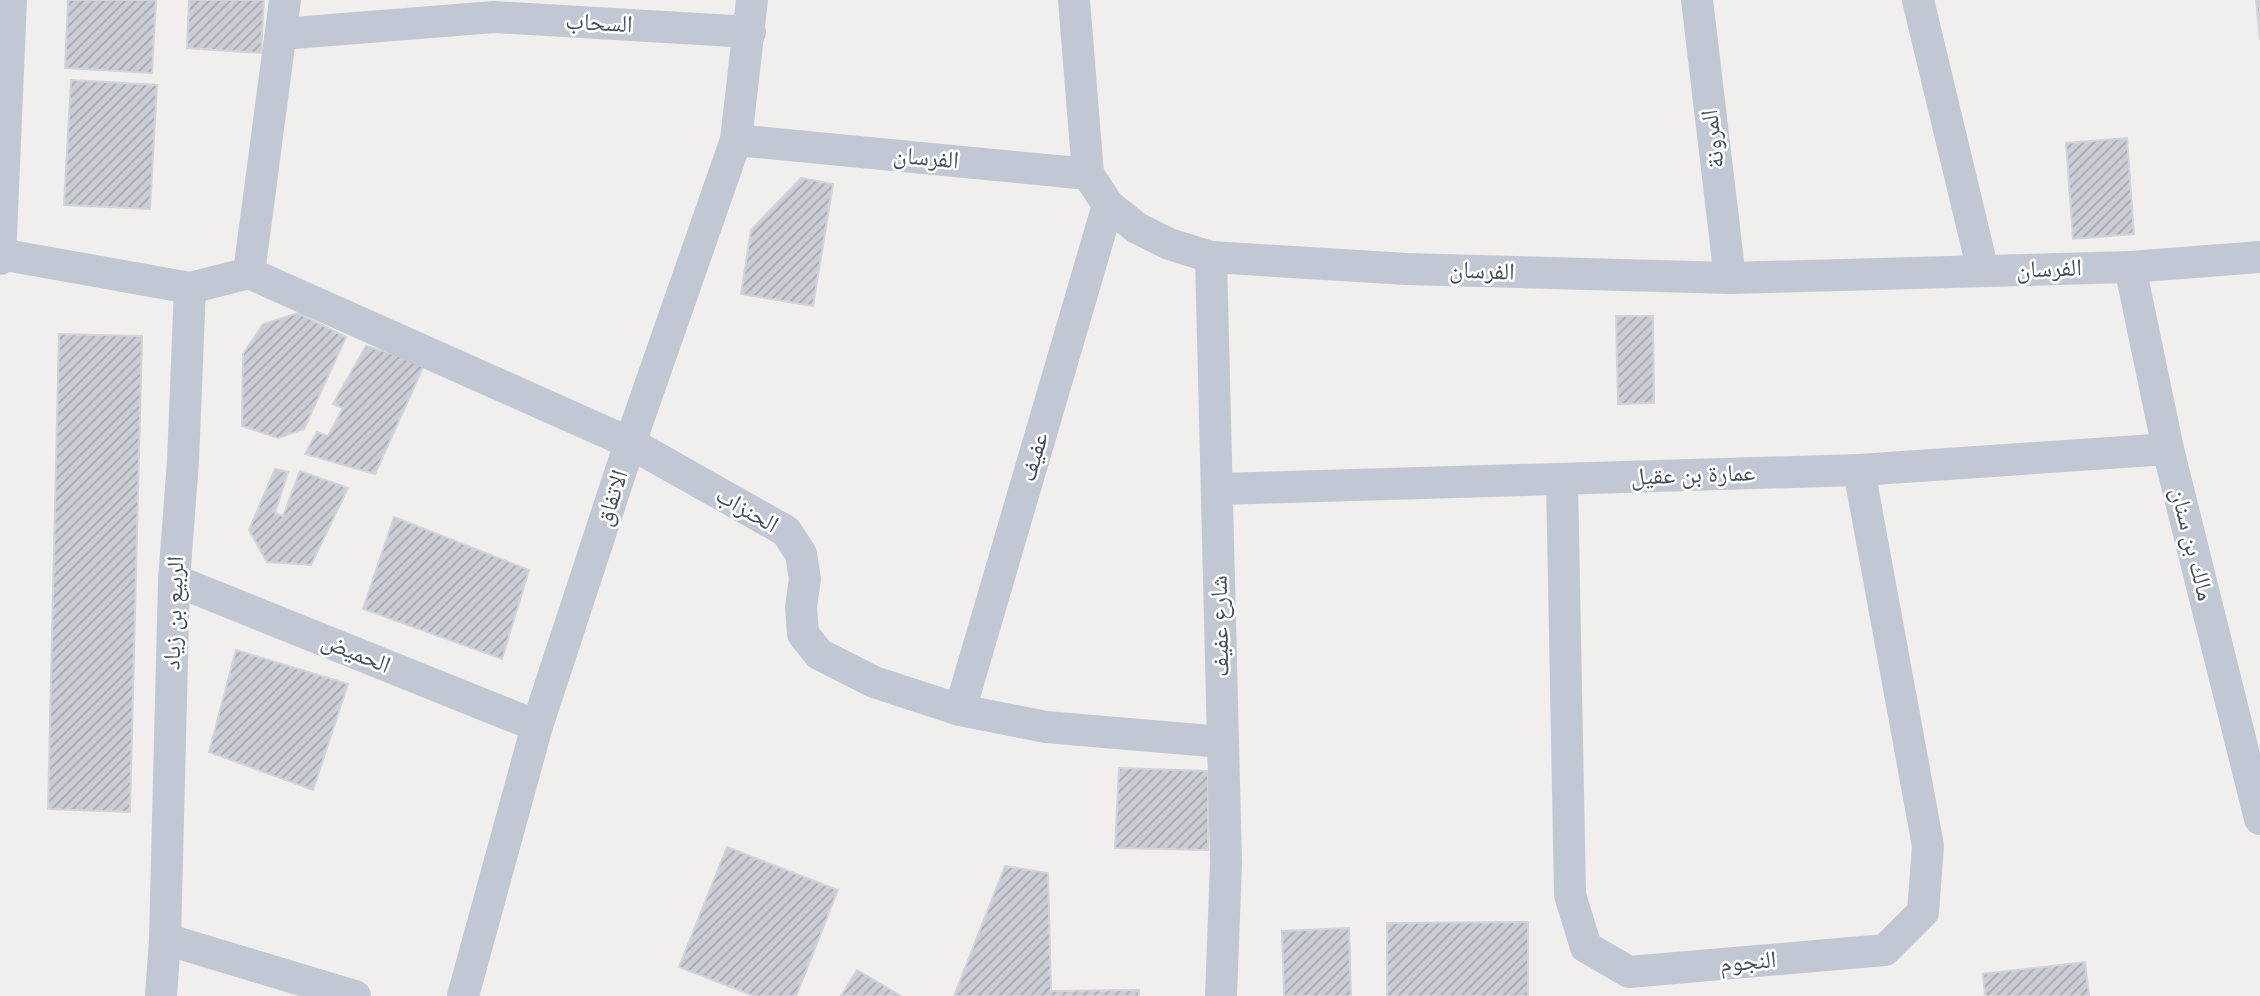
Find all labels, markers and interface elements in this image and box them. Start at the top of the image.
street label: السحاب [565,7,633,39]
street label: المرونة [1695,108,1731,170]
street label: الفرسان [892,141,960,175]
street label: الفرسان [2016,253,2082,285]
street label: الفرسان [1449,255,1515,287]
street label: عفيف [1013,429,1055,485]
street label: عمارة بن عقيل [1630,458,1756,492]
street label: الاتفاق [589,466,635,530]
street label: الحنزاب [710,481,784,539]
street label: مالك بن سنان [2164,484,2220,604]
street label: الربيع بن زياد [158,556,190,670]
street label: شارع عفيف [1205,575,1235,677]
street label: الحميض [317,626,395,680]
street label: النجوم [1718,945,1778,980]

